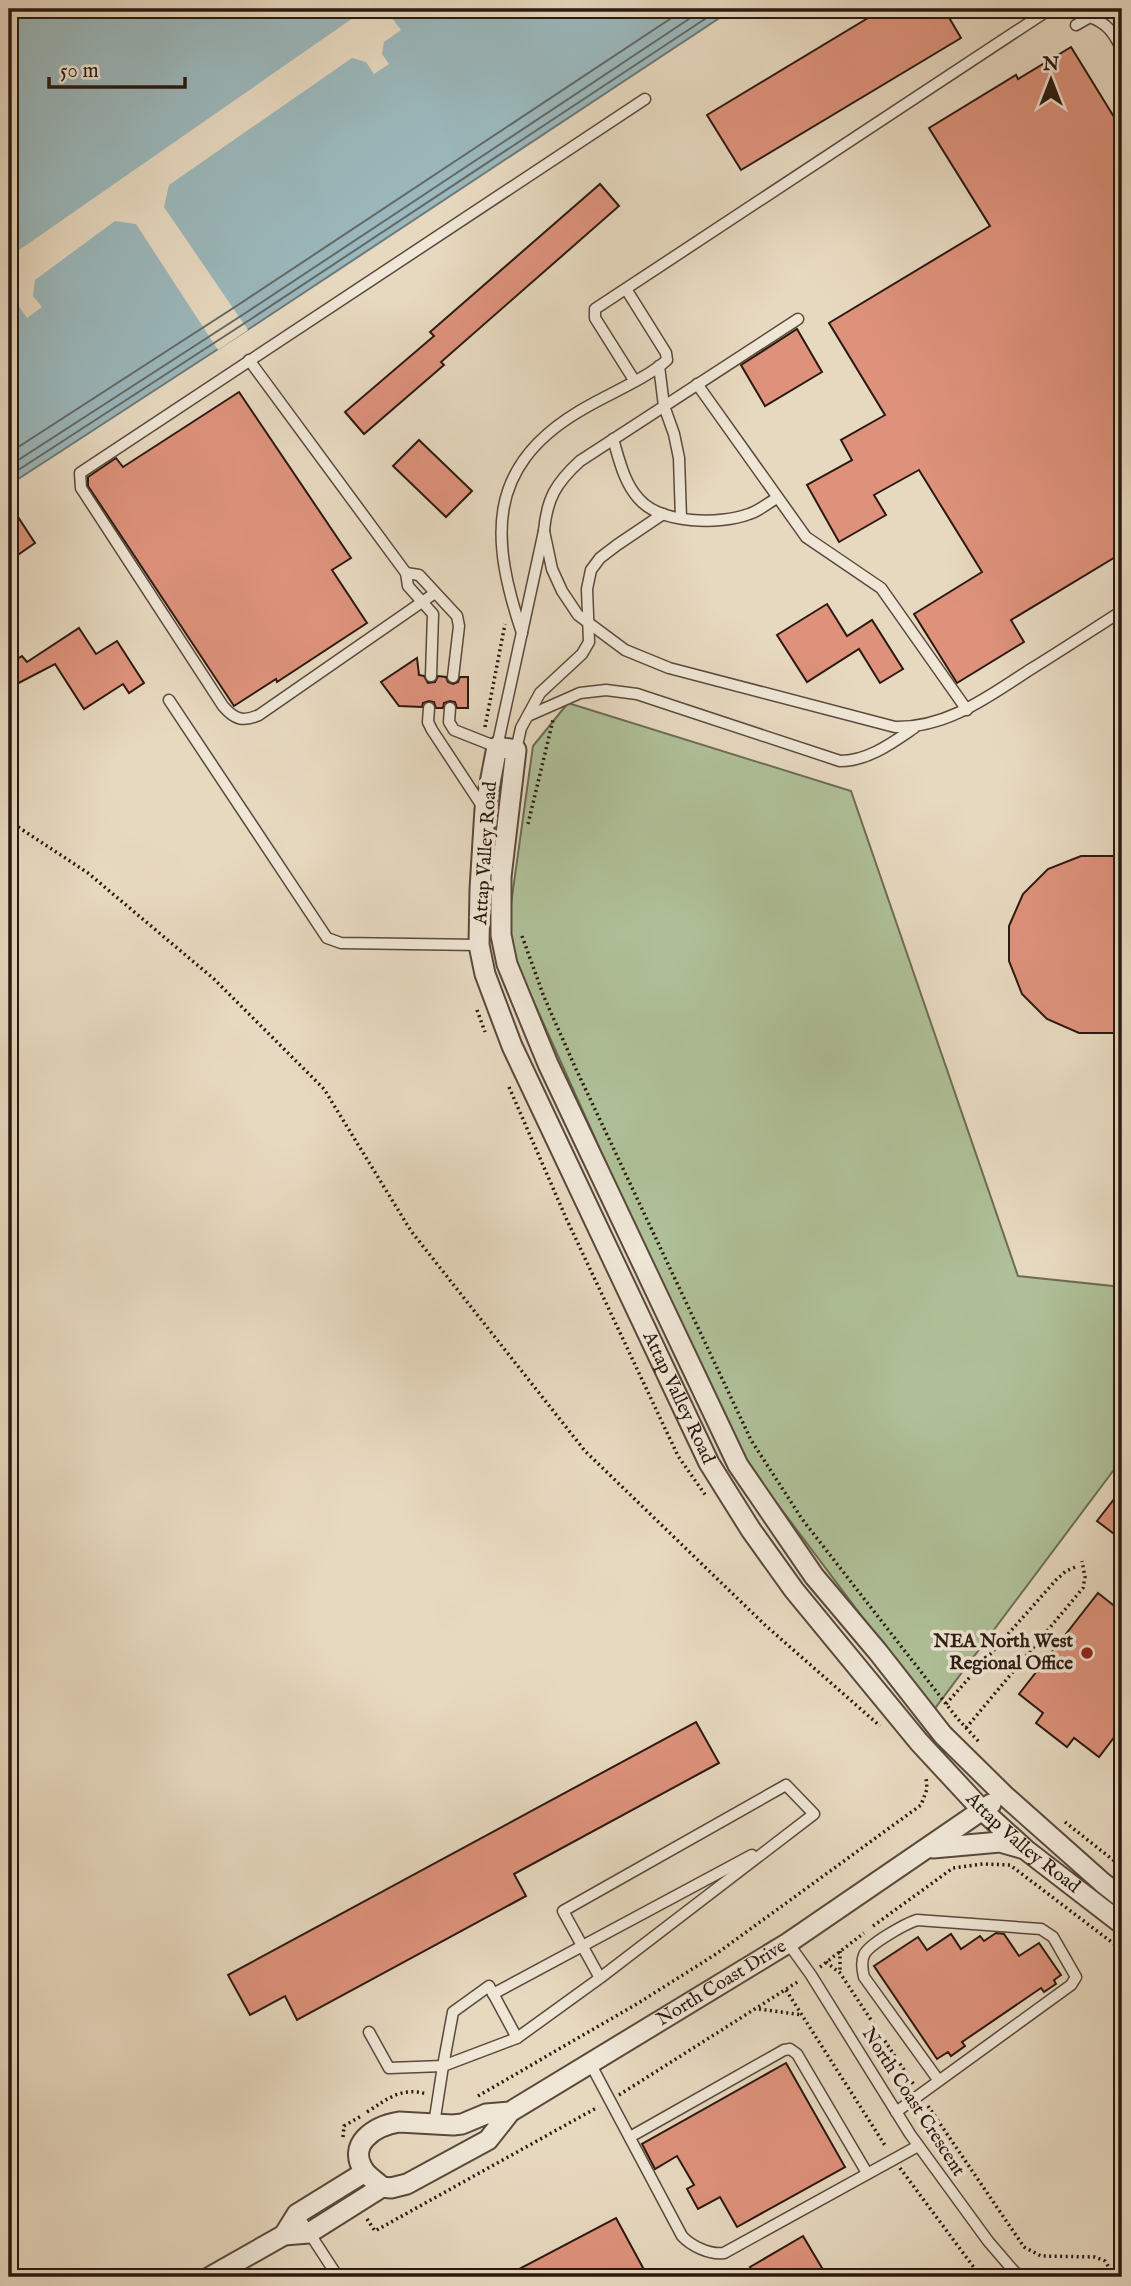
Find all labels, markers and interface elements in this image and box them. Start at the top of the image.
scale bar [49,46,186,90]
north arrow [1016,46,1086,116]
text: N [1042,53,1060,77]
text: 50 m [60,58,99,85]
street label: Attap Valley Road [469,780,503,926]
street label: Attap Valley Road [636,1327,720,1469]
place label: NEA North West Regional Office [932,1630,1073,1676]
marker: NEA North West Regional Office [1079,1645,1095,1661]
street label: Attap Valley Road [959,1787,1085,1900]
street label: North Coast Drive [652,1935,791,2032]
street label: North Coast Crescent [856,2023,970,2181]

